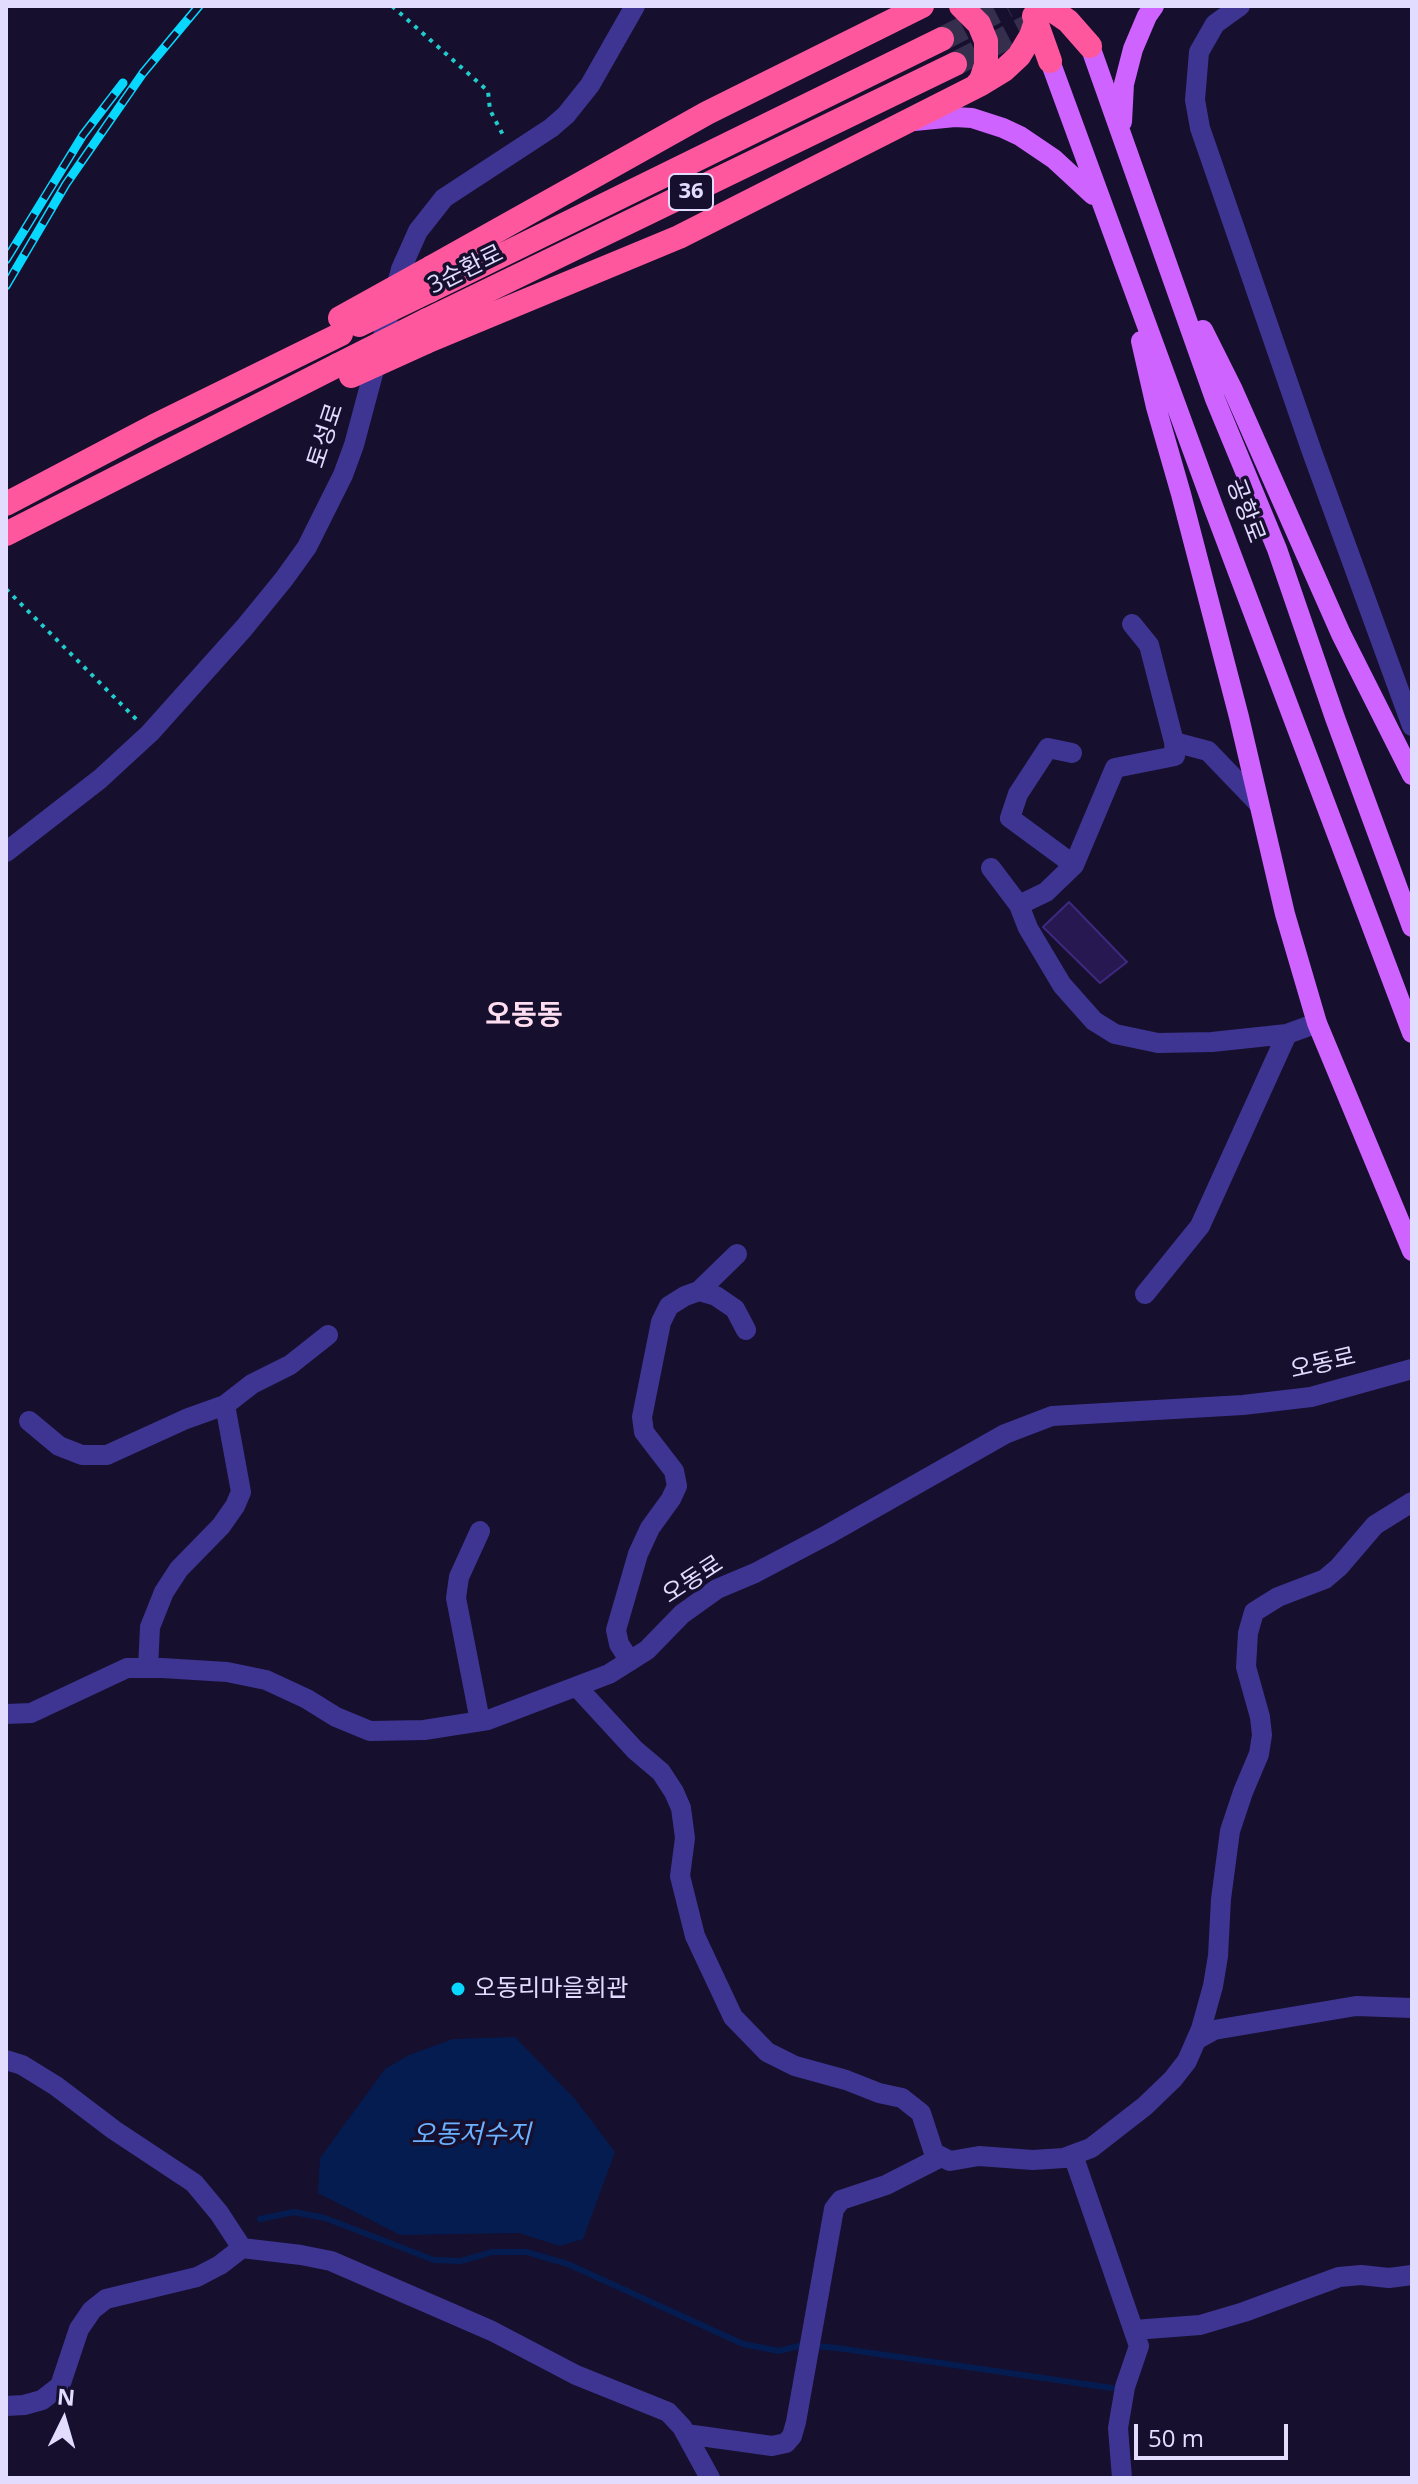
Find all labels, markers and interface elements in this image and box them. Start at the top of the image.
road number: 36 [669,174,713,210]
street label: 3순환로 [424,240,508,300]
street label: 토성로 [302,400,350,472]
street label: 공항로 [1220,475,1270,547]
district label: 오동동 [485,999,563,1033]
street label: 오동로 [1287,1343,1359,1385]
street label: 오동로 [657,1550,729,1610]
place label: 오동리마을회관 [474,1975,629,2003]
marker: 오동리마을회관 [449,1980,467,1998]
water label: 오동저수지 [411,2120,531,2152]
north arrow [24,2380,104,2460]
text: N [56,2380,76,2412]
scale bar [1138,2408,1292,2458]
text: 50 m [1148,2421,1204,2454]

